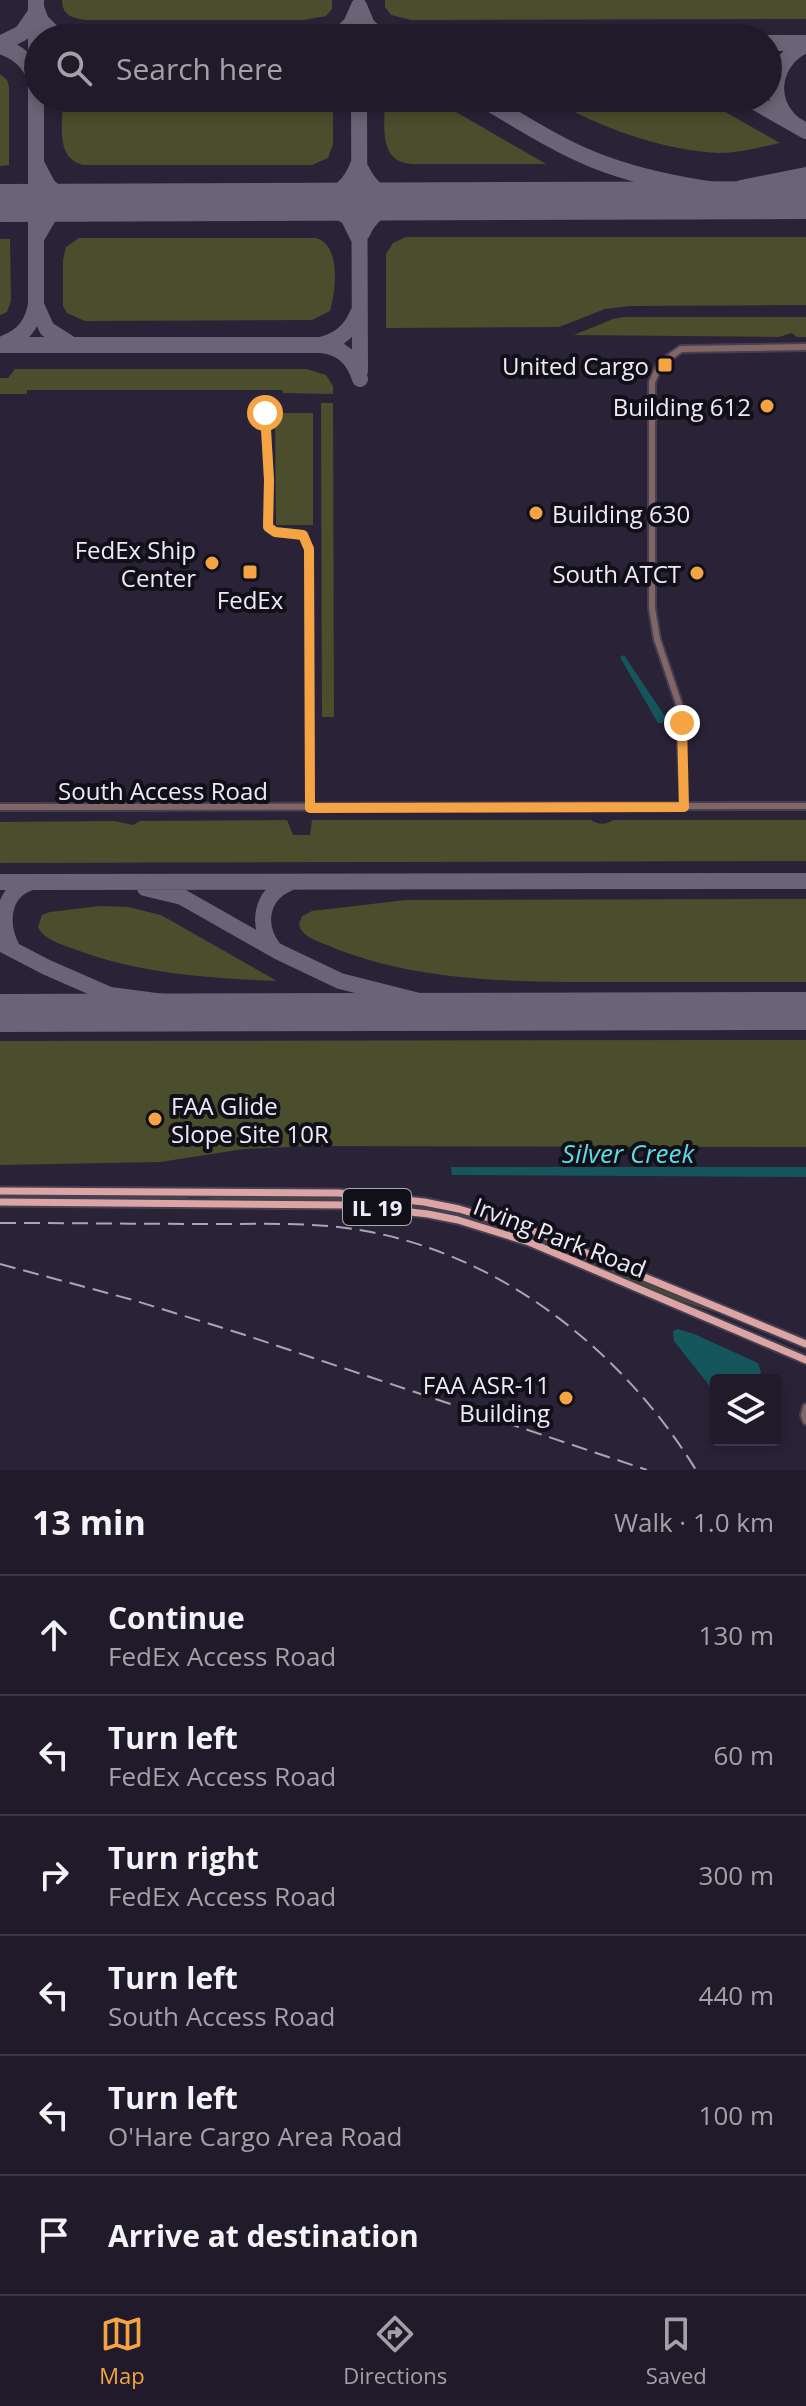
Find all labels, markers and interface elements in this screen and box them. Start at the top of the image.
search box [24,24,782,112]
icon: search [52,46,96,90]
text: Search here [116,48,283,89]
place label: United Cargo [502,349,649,382]
marker: United Cargo [656,356,674,374]
place label: Building 612 [613,390,751,423]
route start [247,395,283,431]
marker: Building 612 [758,397,776,415]
place label: Building 630 [552,497,690,530]
marker: Building 630 [527,504,545,522]
place label: FedEx Ship Center [75,533,196,594]
marker: FedEx Ship Center [203,554,221,572]
place label: South ATCT [552,557,681,590]
marker: FedEx [241,563,259,581]
marker: South ATCT [688,564,706,582]
place label: FedEx [217,583,284,616]
route end [664,705,700,741]
street label: South Access Road [58,774,268,807]
place label: FAA Glide Slope Site 10R [171,1089,329,1150]
marker: FAA Glide Slope Site 10R [146,1110,164,1128]
water label: Silver Creek [562,1135,695,1171]
road number: IL 19 [343,1189,411,1225]
street label: Irving Park Road [469,1189,651,1285]
place label: FAA ASR-11 Building [423,1368,550,1429]
map controls [710,1374,782,1446]
button: layers [710,1374,782,1446]
marker: FAA ASR-11 Building [557,1389,575,1407]
text: 13 min [32,1499,146,1545]
text: Walk · 1.0 km [614,1504,774,1540]
text: Continue [108,1597,245,1638]
icon: ahead [32,1613,76,1657]
text: 130 m [699,1617,774,1653]
text: FedEx Access Road [108,1638,336,1674]
text: Turn left [108,1717,238,1758]
icon: left [32,1733,76,1777]
text: 60 m [713,1737,774,1773]
text: FedEx Access Road [108,1758,336,1794]
text: Turn right [108,1837,259,1878]
icon: right [32,1853,76,1897]
text: 300 m [699,1857,774,1893]
text: FedEx Access Road [108,1878,336,1914]
text: Turn left [108,1957,238,1998]
icon: left [32,1973,76,2017]
text: 440 m [699,1977,774,2013]
text: South Access Road [108,1998,335,2034]
text: Turn left [108,2077,238,2118]
icon: left [32,2093,76,2137]
text: 100 m [699,2097,774,2133]
text: O'Hare Cargo Area Road [108,2118,402,2154]
icon: arrive [32,2213,76,2257]
text: Arrive at destination [108,2215,419,2256]
tab: Map [99,2312,145,2390]
tab: Directions [343,2312,447,2390]
tab: Saved [646,2312,707,2390]

